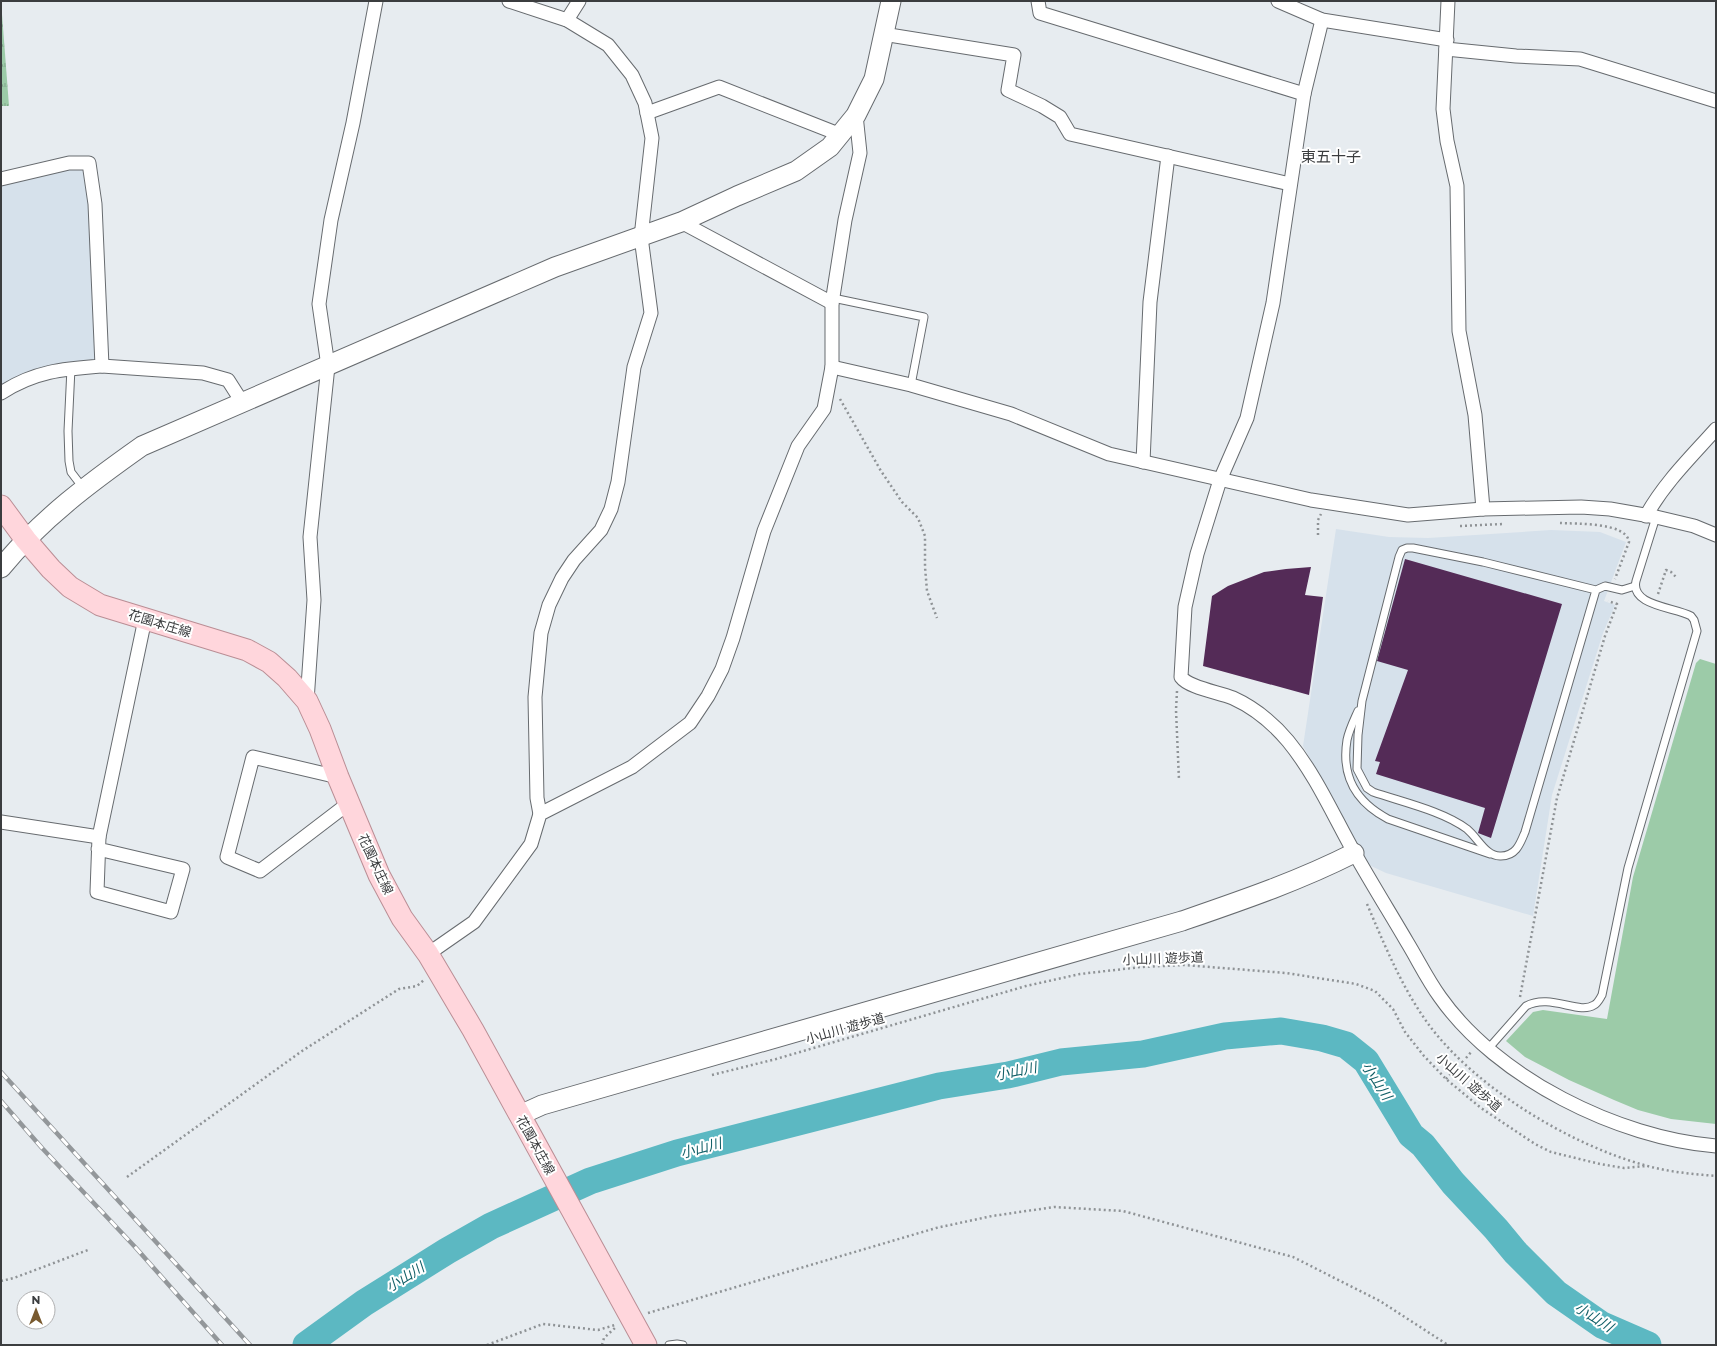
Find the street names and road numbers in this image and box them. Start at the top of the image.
street label: 花園本庄線 [127,606,193,640]
street label: 花園本庄線 [355,831,397,897]
street label: 小山川 遊歩道 [1122,949,1204,967]
street label: 小山川 遊歩道 [804,1009,886,1047]
street label: 小山川 遊歩道 [1433,1049,1505,1115]
street label: 花園本庄線 [513,1113,559,1177]

